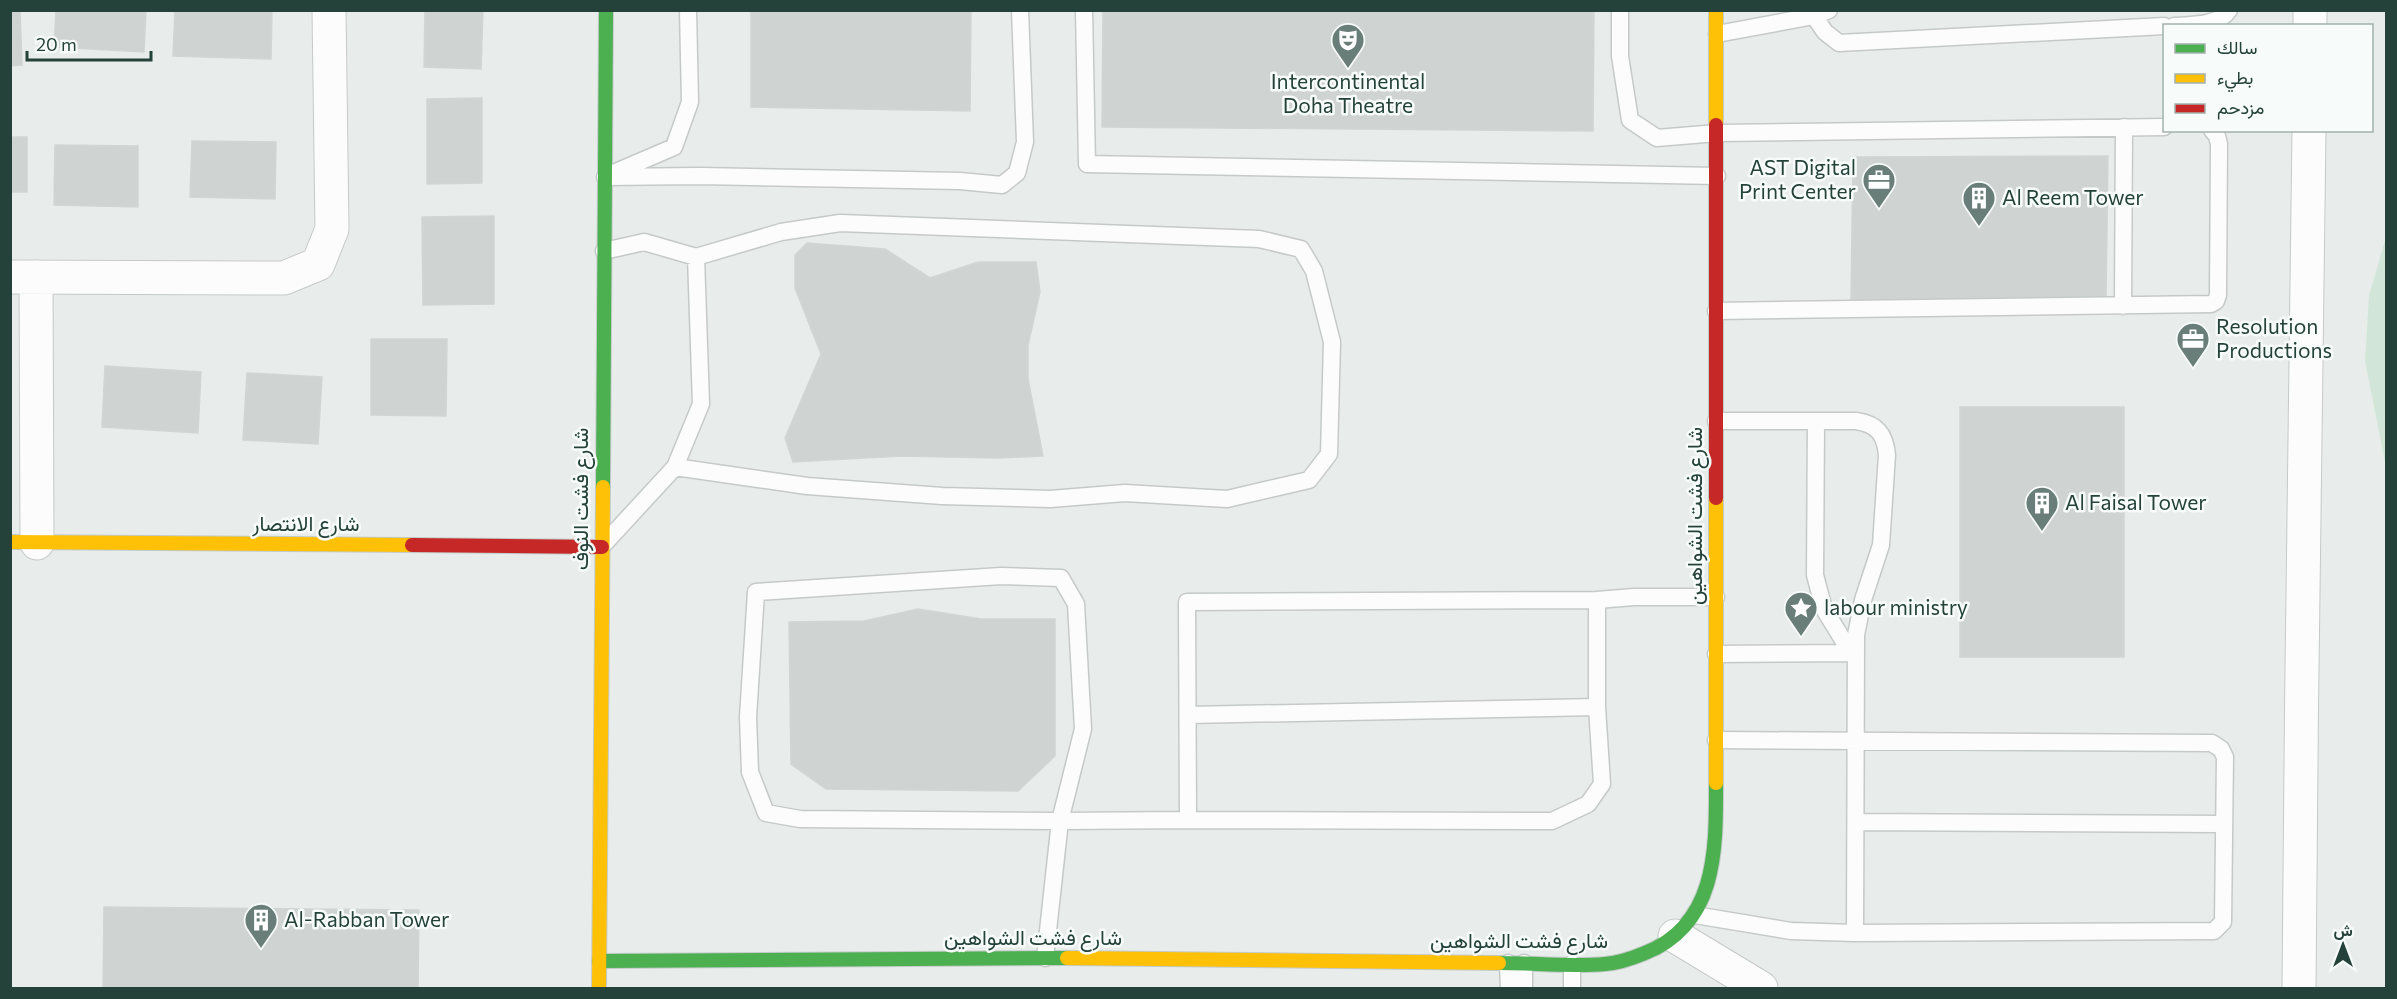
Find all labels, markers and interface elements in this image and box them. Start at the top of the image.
theatre icon: Intercontinental Doha Theatre [1330,22,1366,69]
scale bar [27,24,152,62]
legend [2163,24,2373,132]
text: 20 m [36,33,77,55]
text: سالك [2217,36,2257,58]
text: بطيء [2217,66,2253,93]
place label: Intercontinental Doha Theatre [1271,68,1425,117]
text: مزدحم [2217,96,2264,120]
place label: AST Digital Print Center [1739,154,1856,203]
office icon: AST Digital Print Center [1861,162,1897,209]
building icon: Al Reem Tower [1961,180,1997,227]
place label: Al Reem Tower [2002,184,2144,209]
place label: Resolution Productions [2216,313,2332,362]
office icon: Resolution Productions [2175,321,2211,368]
street label: شارع فشت الشواهين [1681,427,1709,605]
street label: شارع فشت النوف [567,428,595,570]
building icon: Al Faisal Tower [2024,485,2060,532]
place label: Al Faisal Tower [2065,489,2207,514]
street label: شارع الانتصار [251,510,360,538]
place icon: labour ministry [1783,590,1819,637]
place label: labour ministry [1824,594,1968,619]
building icon: Al-Rabban Tower [243,902,279,949]
place label: Al-Rabban Tower [284,906,450,931]
north arrow [2313,915,2373,975]
text: ش [2333,920,2353,940]
street label: شارع فشت الشواهين [944,924,1122,952]
street label: شارع فشت الشواهين [1430,927,1608,955]

